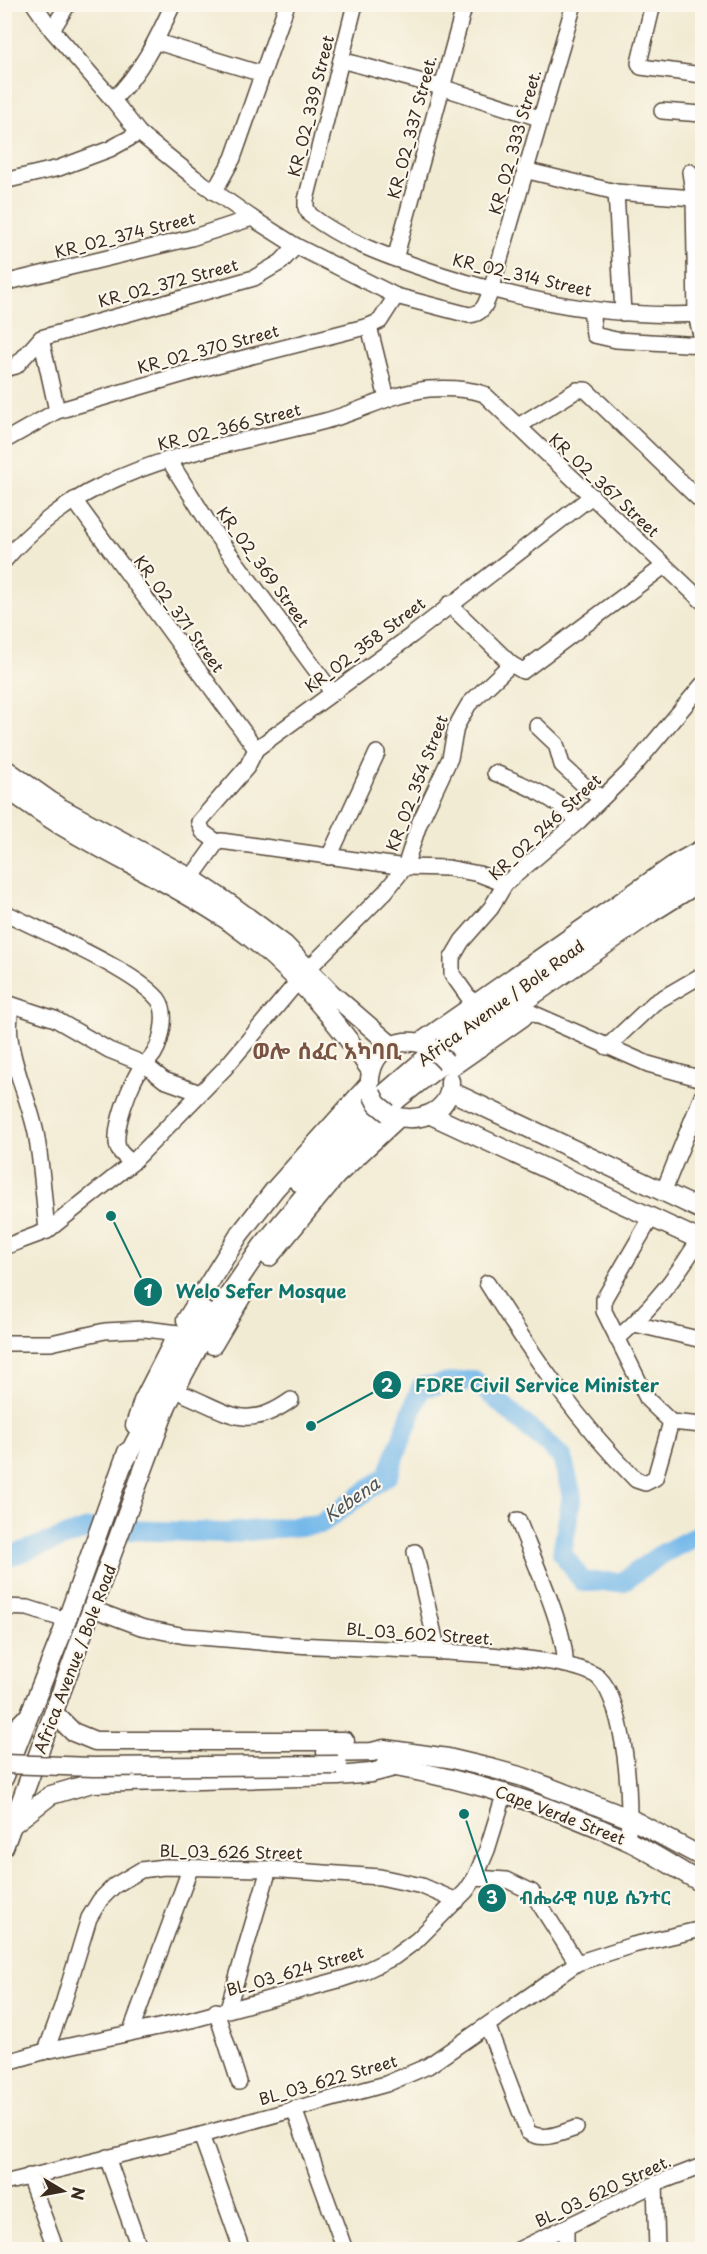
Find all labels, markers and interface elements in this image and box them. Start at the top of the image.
street label: KR_02_339 Street [281,32,339,179]
street label: KR_02_337 Street. [380,52,442,201]
street label: KR_02_333 Street. [482,66,546,217]
street label: KR_02_374 Street [52,205,198,263]
street label: KR_02_314 Street [450,246,594,302]
street label: KR_02_372 Street [95,252,241,312]
street label: KR_02_370 Street [134,317,282,378]
street label: KR_02_366 Street [155,396,303,455]
street label: KR_02_367 Street [544,427,665,542]
street label: KR_02_369 Street [212,501,316,632]
street label: KR_02_371 Street [129,550,231,677]
street label: KR_02_358 Street [299,591,430,698]
street label: KR_02_354 Street [379,711,453,854]
street label: KR_02_246 Street [483,767,606,885]
street label: Africa Avenue / Bole Road [412,933,589,1071]
district label: ወሎ ሰፈር አካባቢ [252,1033,402,1066]
callout: Welo Sefer Mosque [133,1274,359,1310]
text: 1 [144,1277,153,1304]
text: Welo Sefer Mosque [176,1277,346,1304]
callout: FDRE Civil Service Minister [372,1367,672,1403]
text: 2 [381,1371,394,1398]
text: FDRE Civil Service Minister [415,1371,660,1398]
water label: Kebena [318,1469,385,1528]
street label: Africa Avenue / Bole Road [27,1561,121,1757]
street label: BL_03_602 Street. [346,1616,495,1650]
street label: Cape Verde Street [492,1778,629,1850]
street label: BL_03_626 Street [159,1838,303,1864]
callout: ብሔራዊ ባሀይ ሴንተር [477,1880,682,1916]
text: 3 [486,1883,498,1910]
text: ብሔራዊ ባሀይ ሴንተር [520,1883,670,1910]
street label: BL_03_624 Street [223,1939,367,2001]
street label: BL_03_622 Street [256,2048,400,2110]
street label: BL_03_620 Street. [531,2148,675,2232]
north arrow [33,2161,93,2221]
text: N [66,2185,92,2202]

